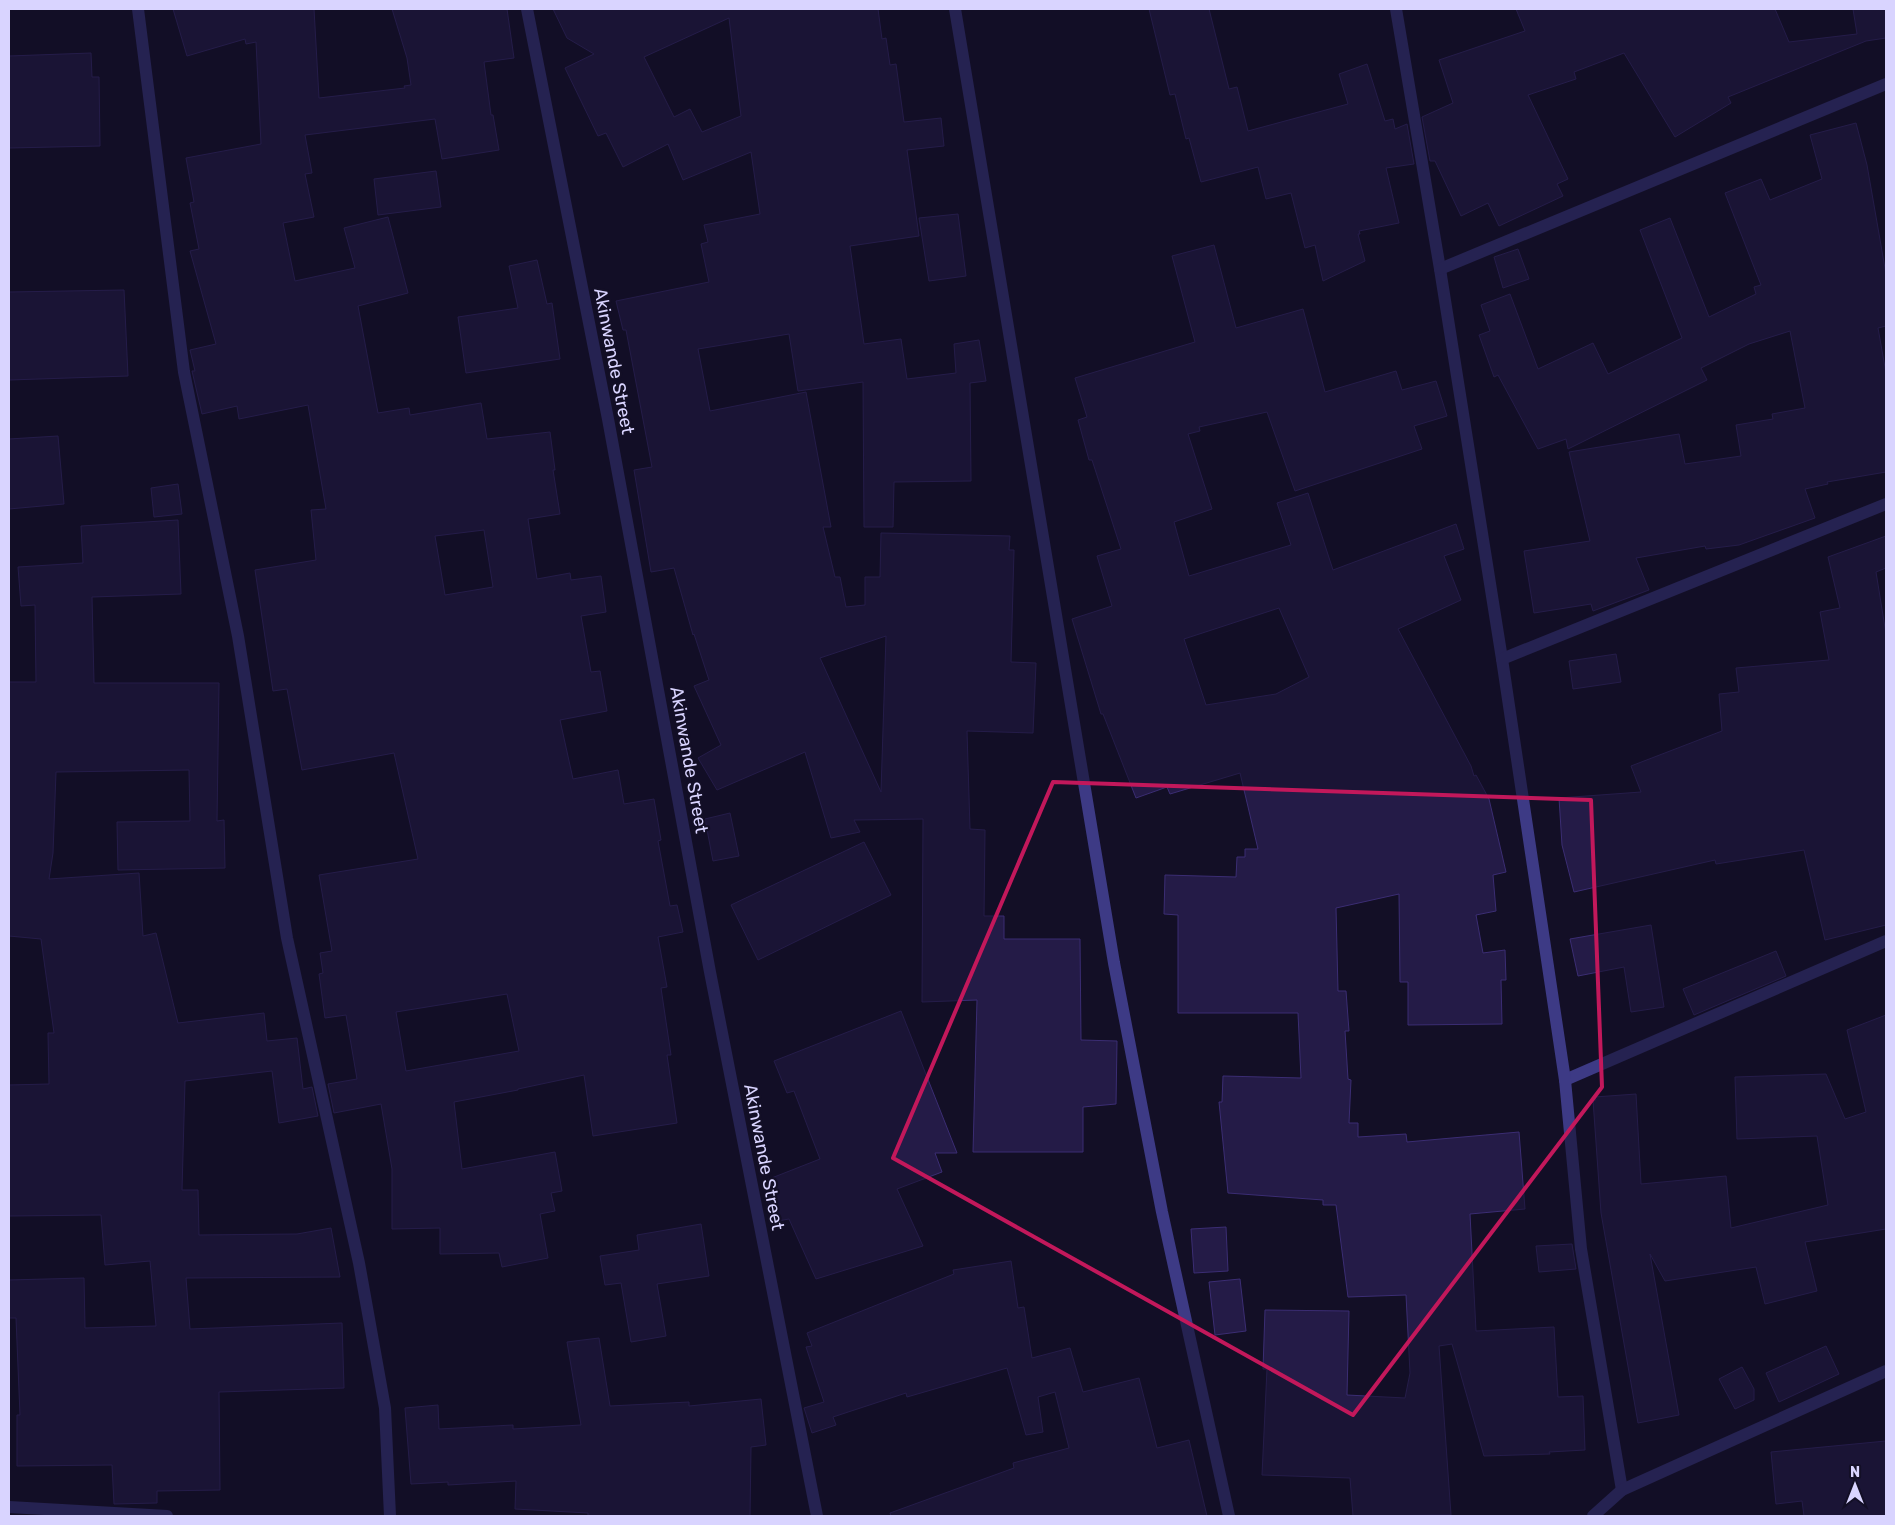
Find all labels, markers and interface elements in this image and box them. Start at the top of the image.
street label: Akinwande Street [589,286,639,436]
street label: Akinwande Street [665,685,713,835]
street label: Akinwande Street [739,1082,789,1232]
north arrow [1830,1460,1880,1510]
text: N [1850,1464,1860,1481]

